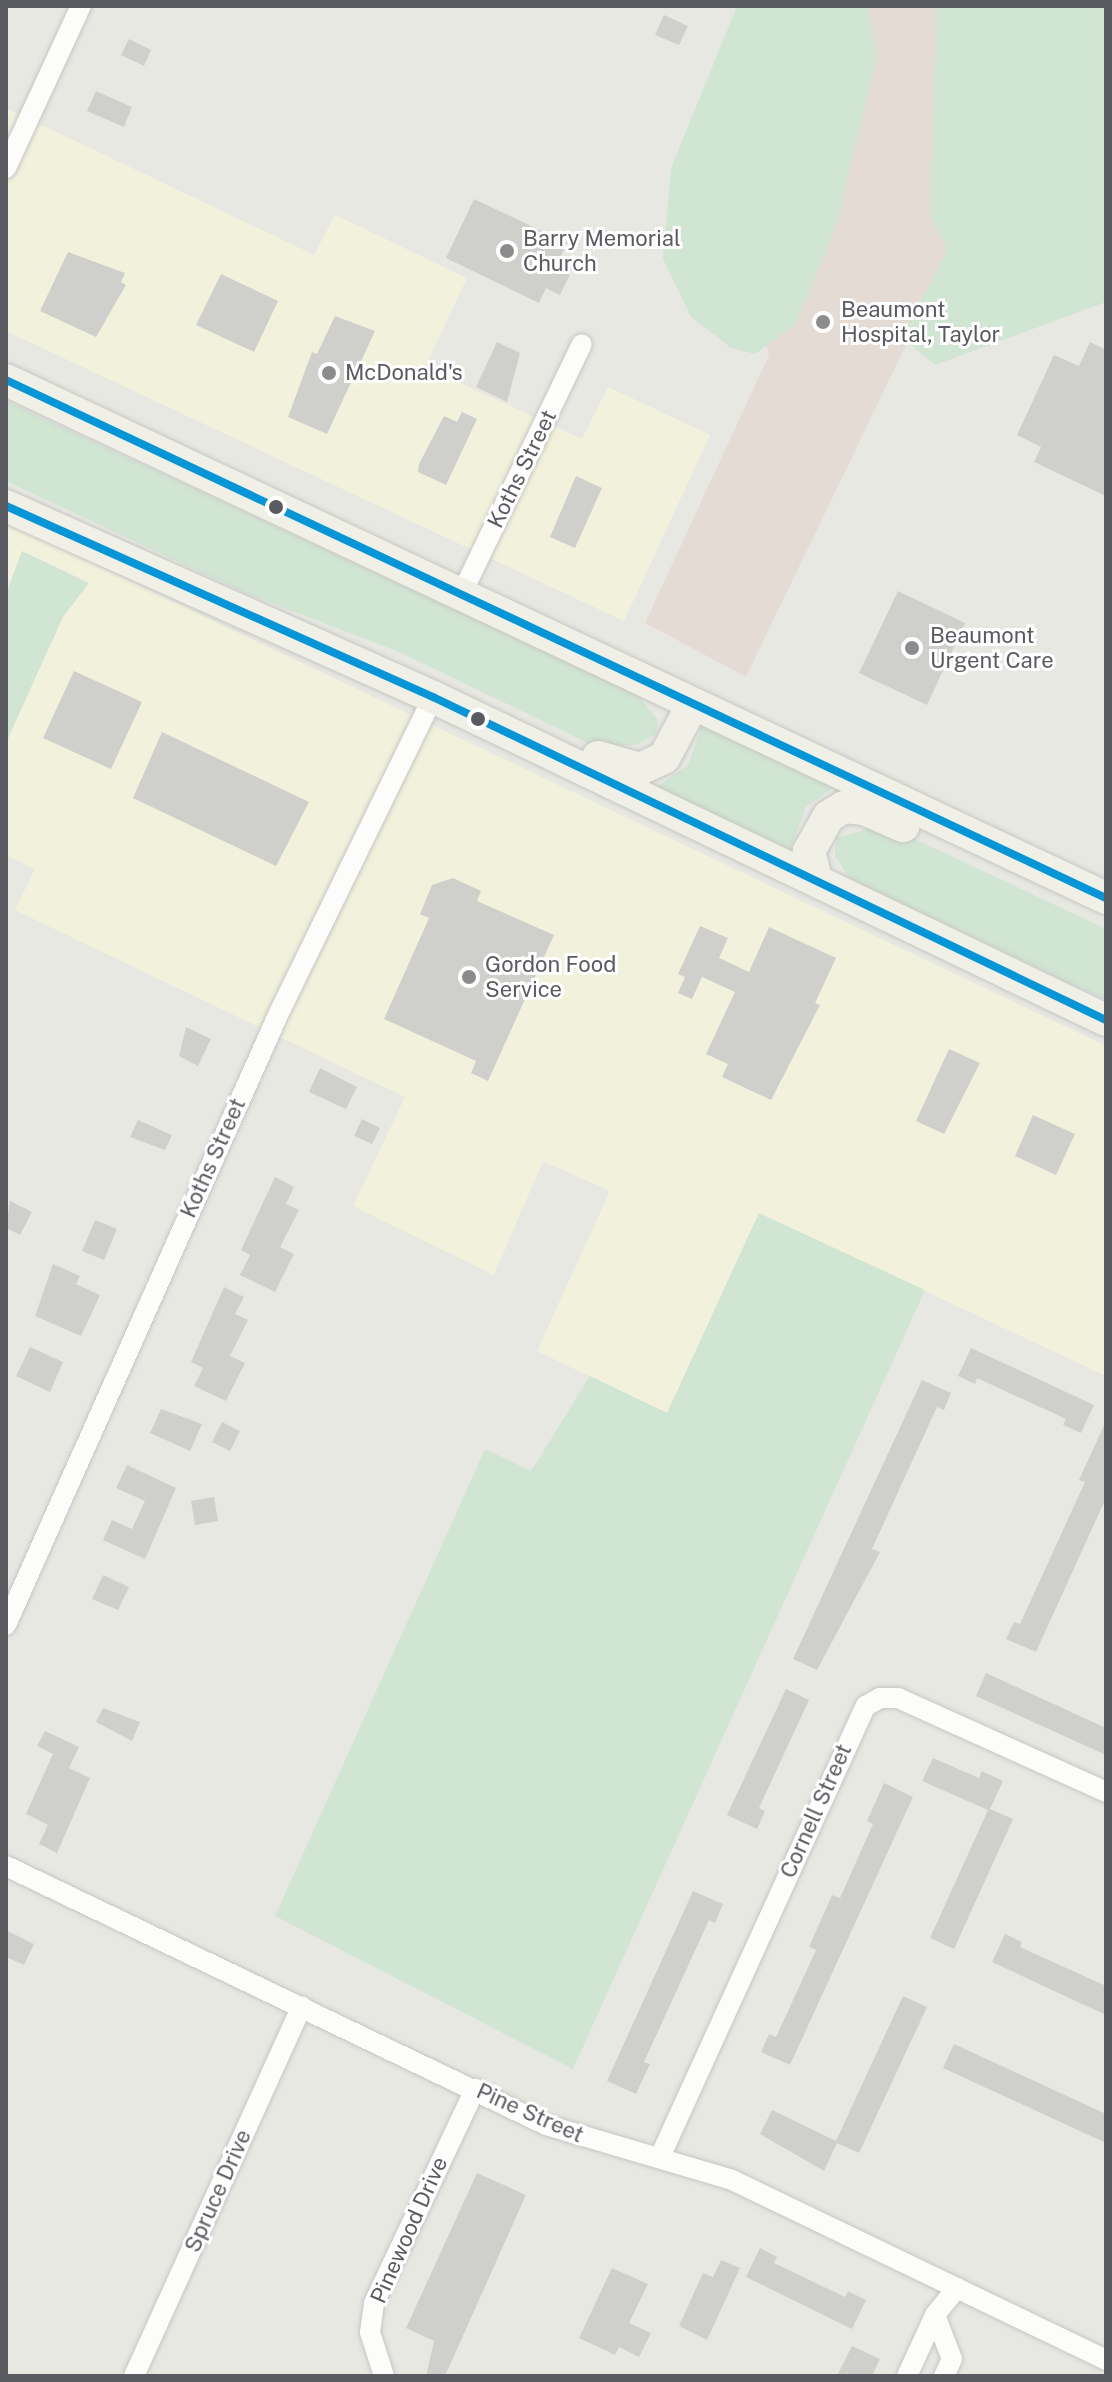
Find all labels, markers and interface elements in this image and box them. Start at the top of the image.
place label: Barry Memorial Church [523,225,681,276]
marker: Barry Memorial Church [498,242,516,260]
place label: Beaumont Hospital, Taylor [841,296,1000,348]
marker: Beaumont Hospital, Taylor [812,311,834,333]
place label: McDonald's [345,360,463,386]
marker: McDonald's [320,364,338,382]
street label: Koths Street [482,406,562,532]
unlabelled marker [268,499,284,515]
place label: Beaumont Urgent Care [930,622,1054,674]
marker: Beaumont Urgent Care [901,637,923,659]
unlabelled marker [470,711,486,727]
place label: Gordon Food Service [485,951,616,1002]
marker: Gordon Food Service [460,968,478,986]
street label: Koths Street [175,1094,251,1222]
street label: Cornell Street [775,1740,857,1882]
street label: Pine Street [472,2078,588,2148]
street label: Spruce Drive [179,2126,257,2256]
street label: Pinewood Drive [365,2153,453,2307]

